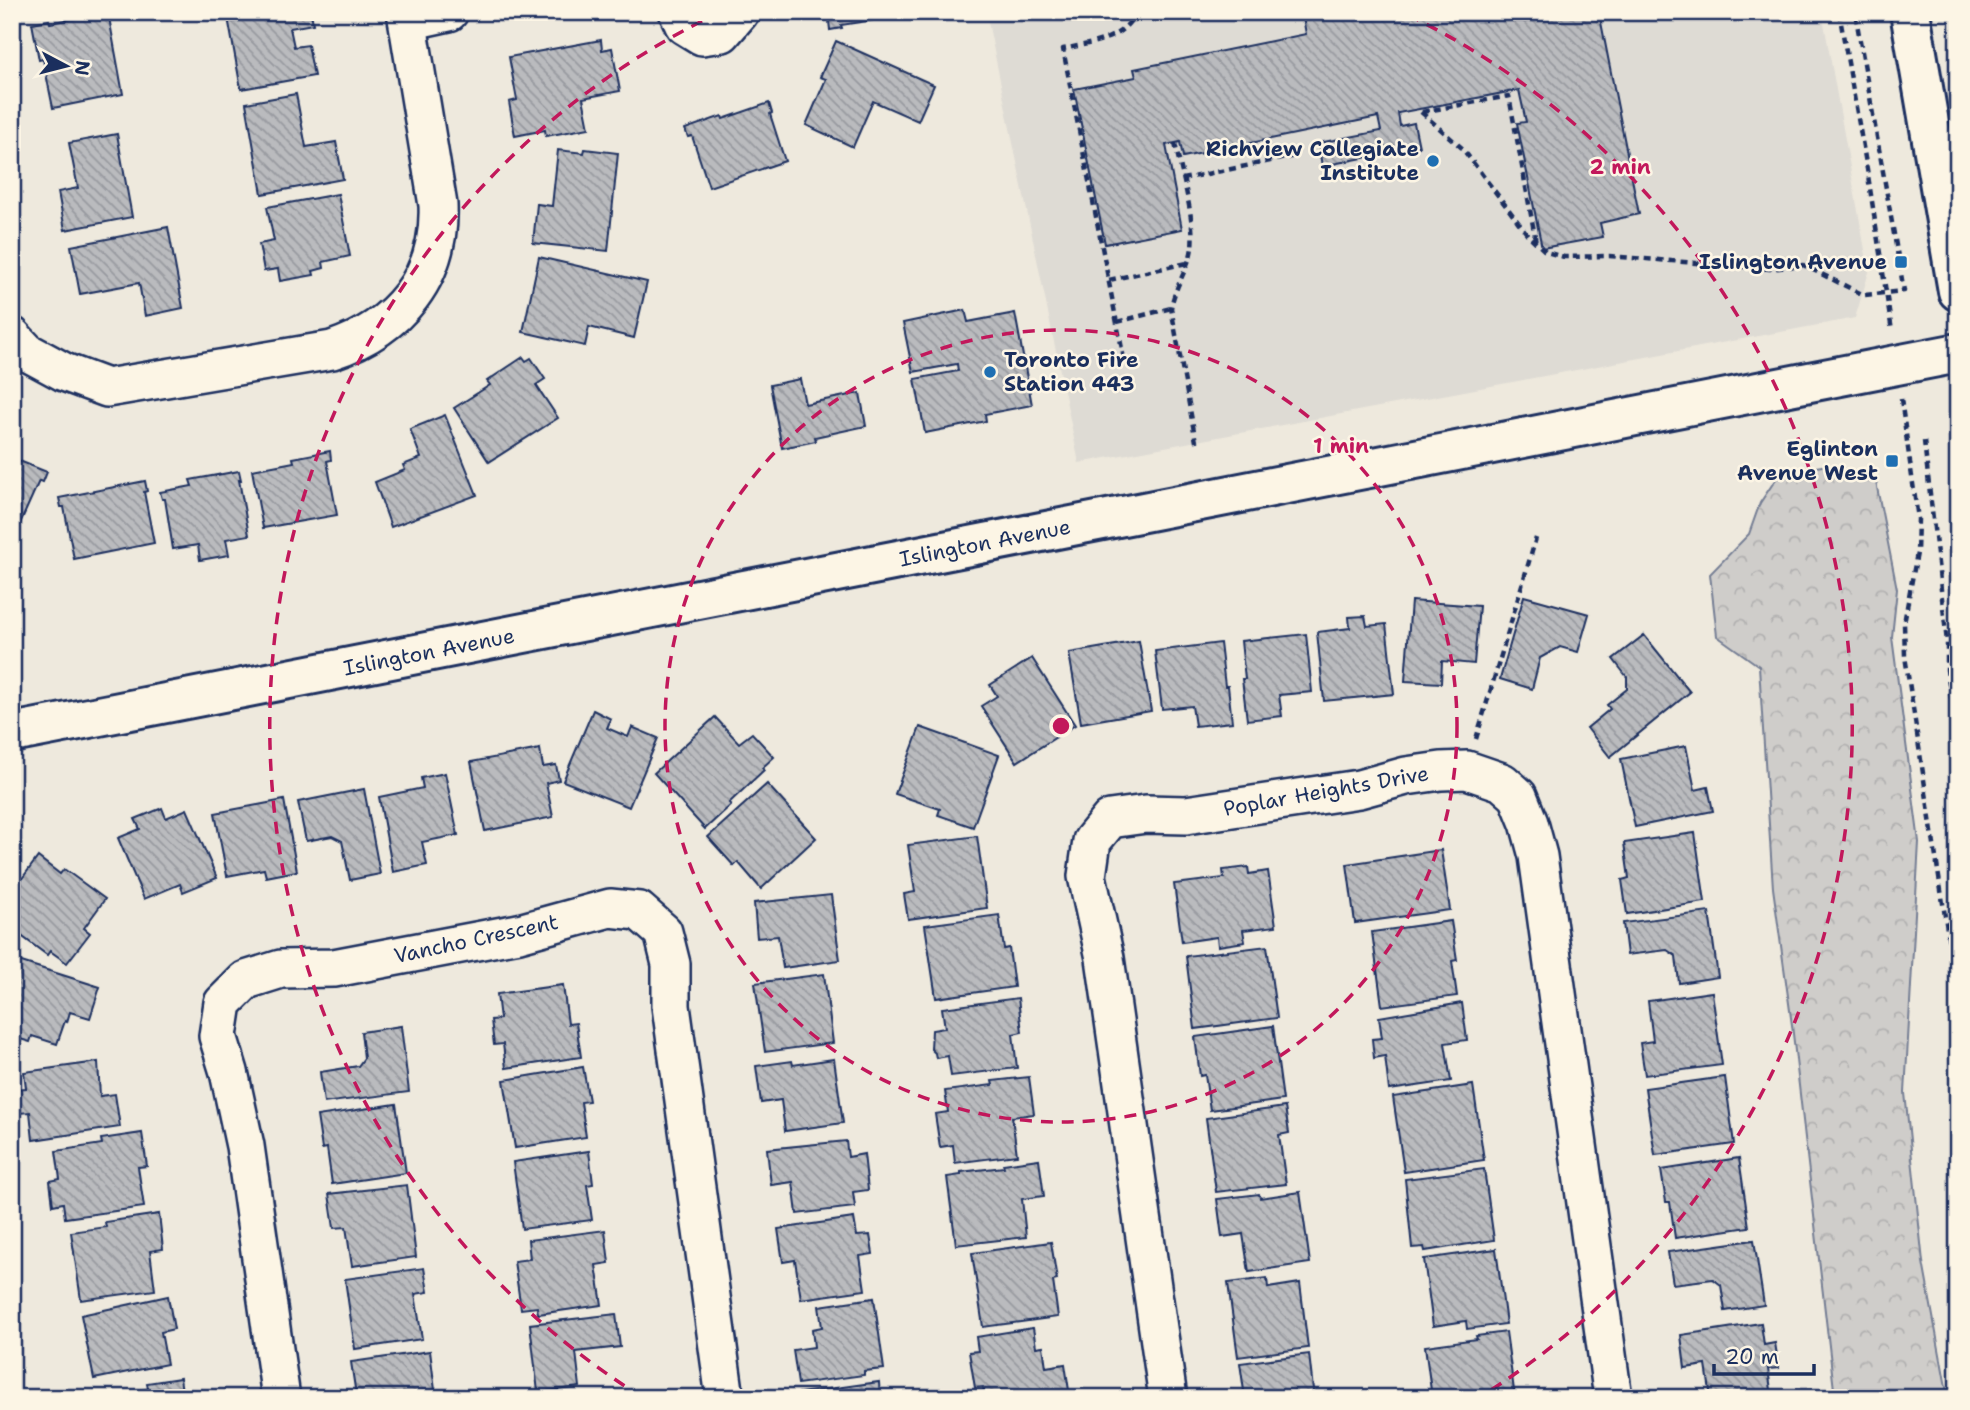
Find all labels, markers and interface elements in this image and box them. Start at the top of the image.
north arrow [32,32,102,102]
text: N [69,59,96,77]
place label: Richview Collegiate Institute [1206,135,1419,187]
marker: Richview Collegiate Institute [1425,153,1441,169]
text: 2 min [1589,153,1651,181]
place label: Islington Avenue [1699,248,1887,276]
marker: Islington Avenue [1893,254,1909,270]
place label: Toronto Fire Station 443 [1004,346,1139,398]
marker: Toronto Fire Station 443 [982,364,998,380]
text: 1 min [1313,432,1369,460]
place label: Eglinton Avenue West [1737,435,1878,487]
marker: Eglinton Avenue West [1884,453,1900,469]
street label: Islington Avenue [897,513,1073,573]
street label: Islington Avenue [341,622,517,682]
centre of rings [1049,714,1073,738]
street label: Poplar Heights Drive [1221,759,1431,823]
street label: Vancho Crescent [391,908,561,970]
scale bar [1714,1333,1814,1377]
text: 20 m [1725,1343,1779,1371]

